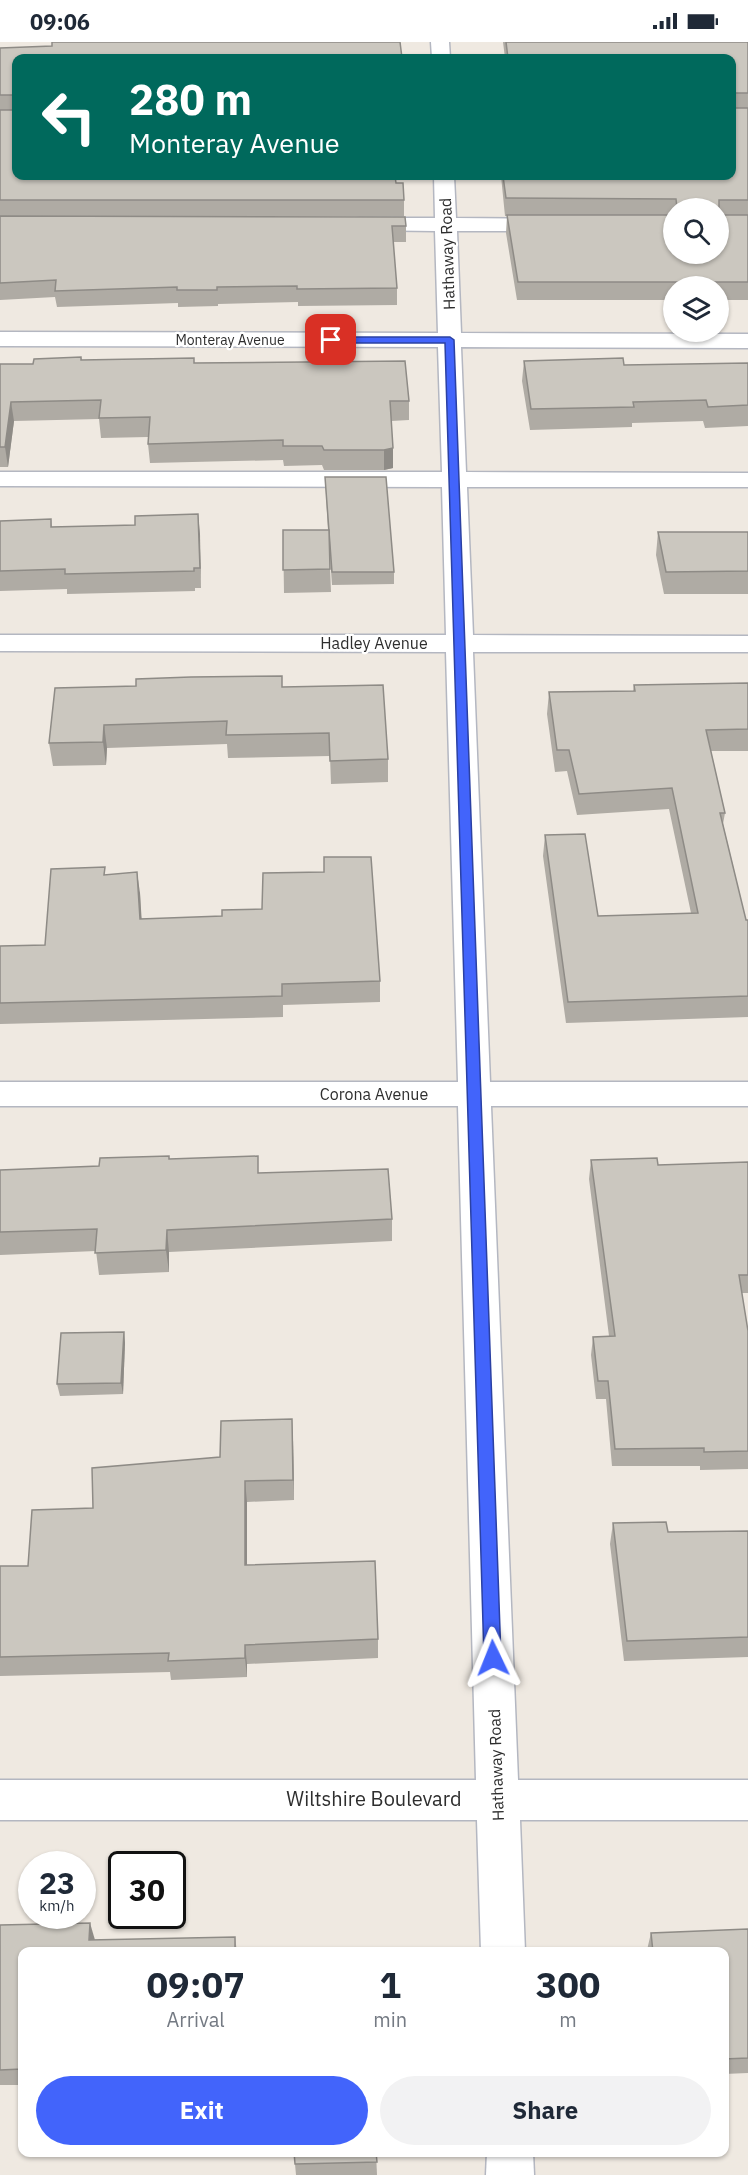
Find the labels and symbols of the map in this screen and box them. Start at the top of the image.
street label: Hathaway Road [435,198,459,310]
pin [305,314,356,365]
street label: Monteray Avenue [175,331,285,349]
street label: Hadley Avenue [320,633,428,653]
street label: Corona Avenue [320,1084,428,1104]
position arrow [461,1626,525,1690]
street label: Hathaway Road [484,1709,508,1821]
street label: Wiltshire Boulevard [286,1785,462,1812]
speed limit sign: 30 [108,1851,186,1929]

